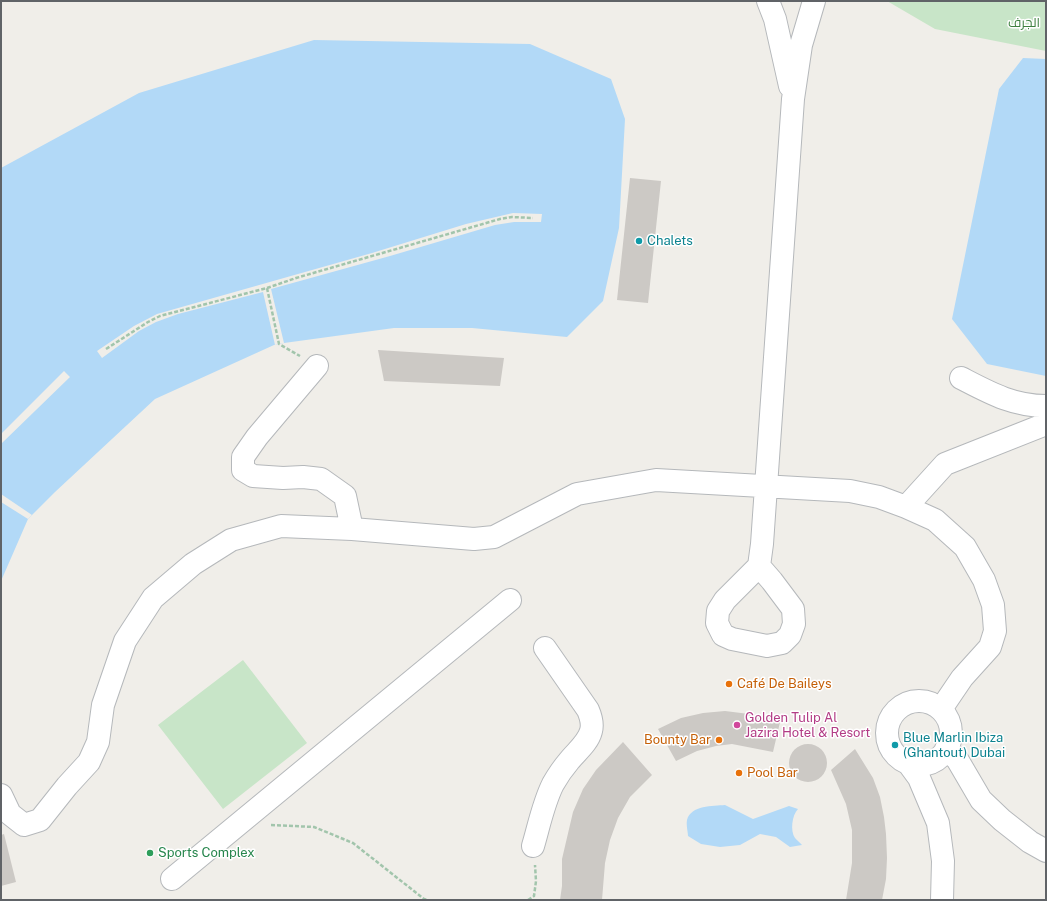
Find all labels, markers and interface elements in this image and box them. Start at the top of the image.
park label: الجرف [1008,15,1040,31]
place label: Chalets [647,233,693,249]
marker: Chalets [634,236,644,246]
place label: Café De Baileys [737,676,831,692]
marker: Café De Baileys [724,679,734,689]
place label: Golden Tulip Al Jazira Hotel & Resort [745,710,870,741]
marker: Golden Tulip Al Jazira Hotel & Resort [732,720,742,730]
place label: Blue Marlin Ibiza (Ghantout) Dubai [903,730,1005,761]
place label: Bounty Bar [644,732,711,748]
marker: Bounty Bar [714,735,724,745]
marker: Blue Marlin Ibiza (Ghantout) Dubai [890,740,900,750]
place label: Pool Bar [747,765,798,781]
marker: Pool Bar [734,768,744,778]
place label: Sports Complex [158,845,255,861]
marker: Sports Complex [145,848,155,858]

